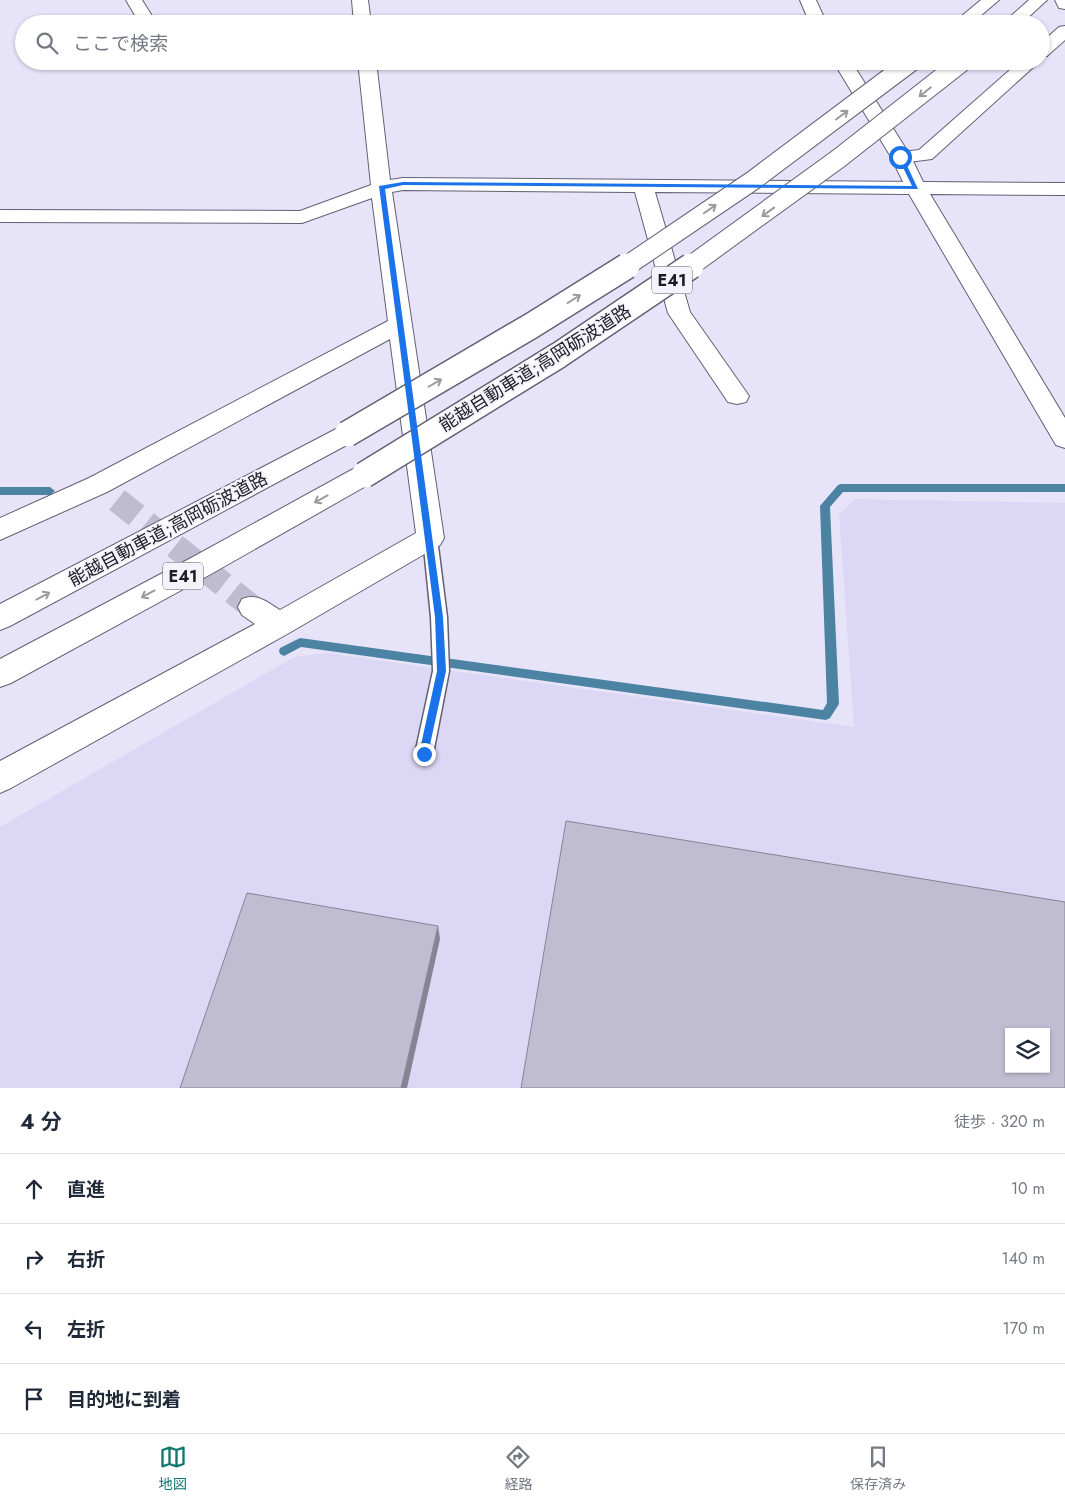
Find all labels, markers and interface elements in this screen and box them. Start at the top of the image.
search box [15,15,1050,70]
icon: search [33,29,61,57]
text: ここで検索 [73,30,168,57]
one-way arrow [919,86,932,97]
one-way arrow [835,109,848,120]
route start [889,146,912,169]
one-way arrow [703,204,717,214]
one-way arrow [762,206,775,217]
road number: E41 [652,266,692,294]
one-way arrow [567,294,581,304]
street label: 能越自動車道;高岡砺波道路 [434,298,636,438]
one-way arrow [427,377,442,387]
street label: 能越自動車道;高岡砺波道路 [64,465,272,593]
one-way arrow [314,494,329,504]
road number: E41 [163,562,203,590]
one-way arrow [142,590,156,600]
one-way arrow [35,591,50,600]
route end [413,743,436,766]
map controls [1005,1028,1050,1073]
button: layers [1005,1028,1050,1073]
text: 4 分 [20,1107,62,1137]
text: 徒歩 · 320 m [954,1110,1045,1133]
icon: ahead [20,1175,48,1203]
text: 直進 [67,1176,105,1203]
text: 10 m [1011,1177,1045,1200]
icon: right [20,1245,48,1273]
text: 右折 [67,1246,105,1273]
text: 140 m [1002,1247,1045,1270]
icon: left [20,1315,48,1343]
text: 左折 [67,1316,105,1343]
text: 170 m [1003,1317,1045,1340]
icon: arrive [20,1385,48,1413]
text: 目的地に到着 [67,1386,181,1413]
tab: 地図 [159,1443,187,1494]
tab: 経路 [504,1443,532,1494]
tab: 保存済み [850,1443,906,1494]

